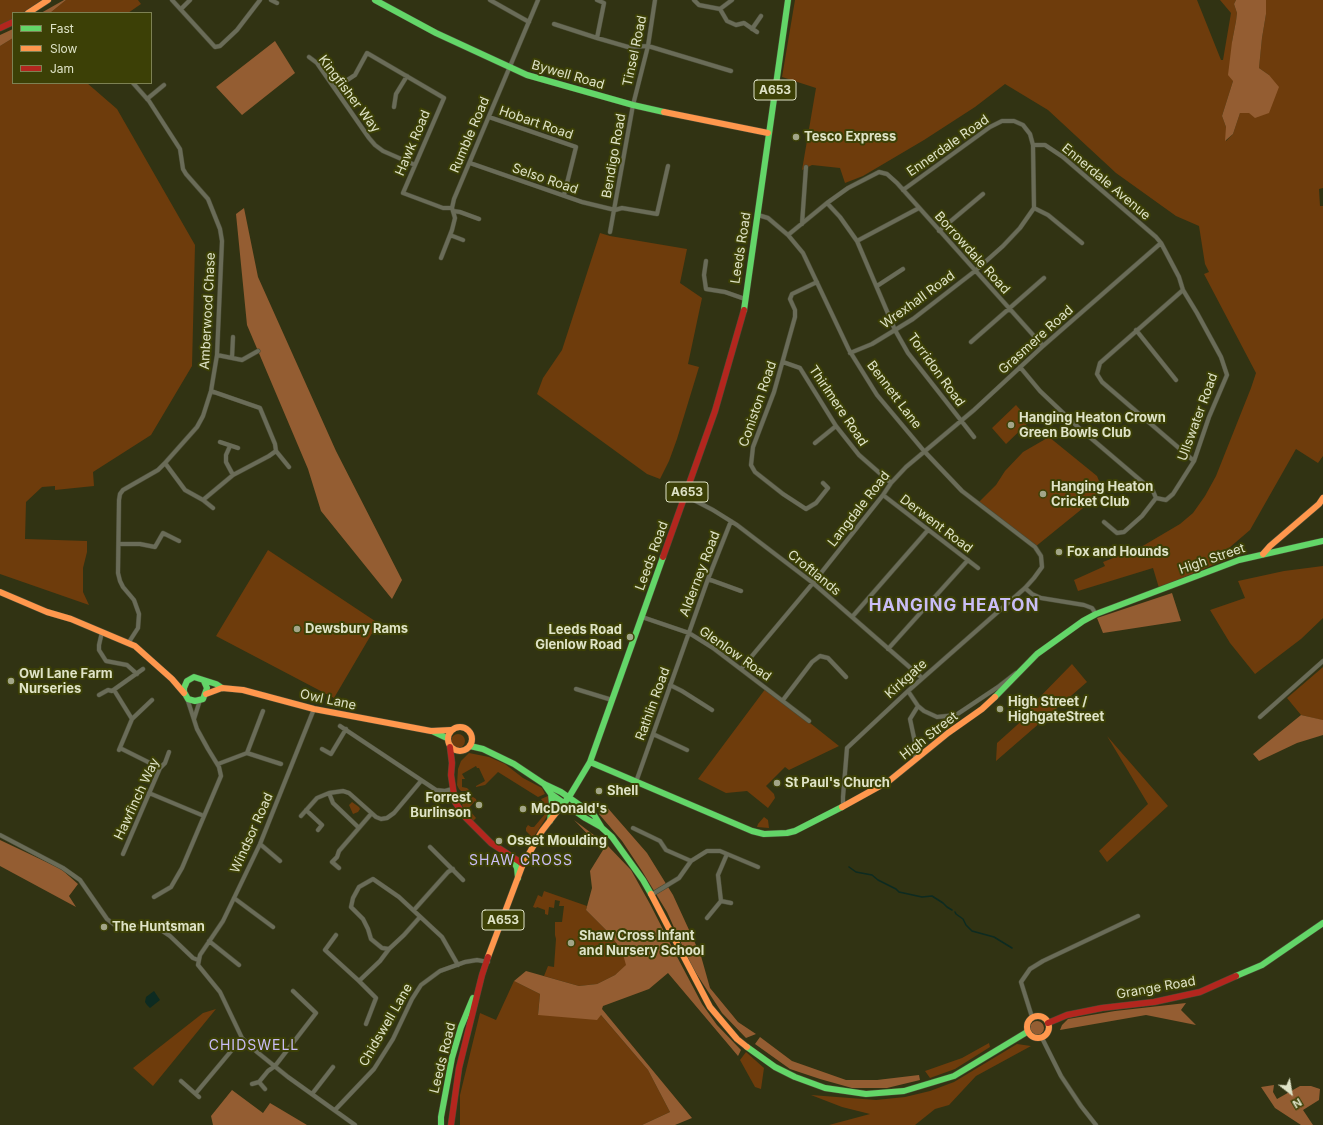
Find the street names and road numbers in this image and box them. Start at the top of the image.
street label: Tinsel Road [620,14,650,88]
street label: Kingfisher Way [315,52,383,136]
street label: Bywell Road [530,57,606,93]
road number: A653 [754,80,796,100]
street label: Rumble Road [447,95,493,175]
street label: Hobart Road [497,103,575,143]
street label: Hawk Road [392,108,434,178]
street label: Bendigo Road [599,112,629,200]
street label: Ennerdale Road [904,112,992,180]
street label: Ennerdale Avenue [1059,140,1153,224]
street label: Selso Road [510,160,580,198]
street label: Borrowdale Road [931,209,1013,297]
street label: Leeds Road [728,211,754,285]
street label: Amberwood Chase [197,252,219,370]
street label: Wrexhall Road [878,268,958,332]
street label: Grasmere Road [995,302,1077,378]
street label: Torridon Road [904,330,968,410]
street label: Bennett Lane [863,358,925,432]
street label: Coniston Road [736,359,780,449]
street label: Thirlmere Road [805,363,871,449]
street label: Ullswater Road [1175,371,1221,463]
street label: Langdale Road [825,468,893,550]
road number: A653 [666,482,708,502]
street label: Derwent Road [897,492,975,556]
street label: Leeds Road [632,519,672,593]
street label: Alderney Road [677,529,723,619]
street label: High Street [1177,540,1247,578]
street label: Croftlands [784,547,844,599]
street label: Glenlow Road [696,623,774,685]
street label: Kirkgate [882,656,930,702]
street label: Rathlin Road [633,665,673,743]
street label: Owl Lane [298,686,358,714]
street label: High Street [897,709,961,763]
street label: Hawfinch Way [111,756,163,842]
street label: Windsor Road [227,790,277,876]
road number: A653 [482,910,524,930]
street label: Grange Road [1115,973,1197,1003]
street label: Chidswell Lane [356,981,416,1069]
street label: Leeds Road [427,1021,459,1095]

